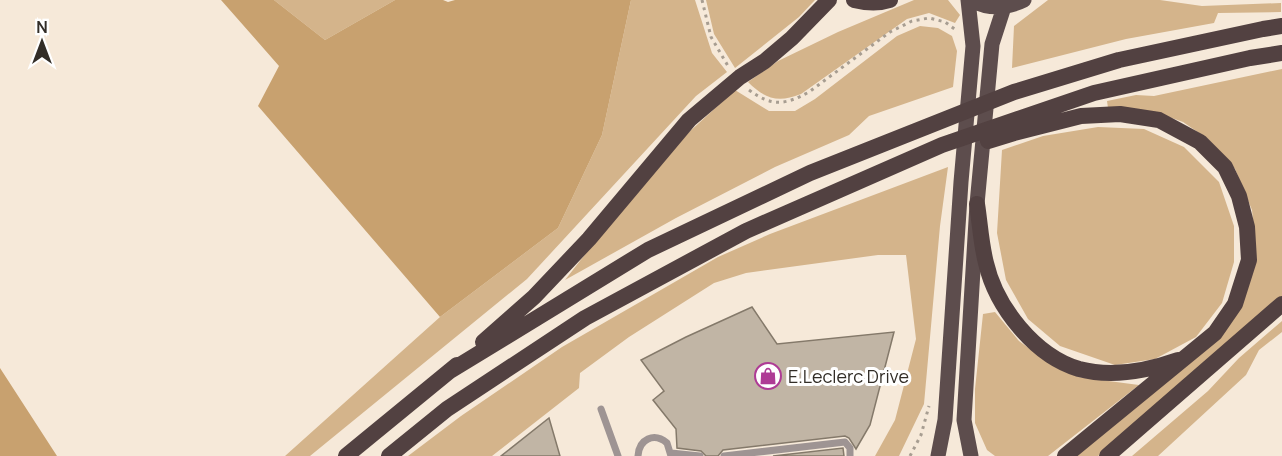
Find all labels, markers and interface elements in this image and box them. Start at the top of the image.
north arrow [12,12,72,72]
text: N [36,16,48,38]
shop icon: E.Leclerc Drive [753,361,783,391]
place label: E.Leclerc Drive [788,364,909,388]

